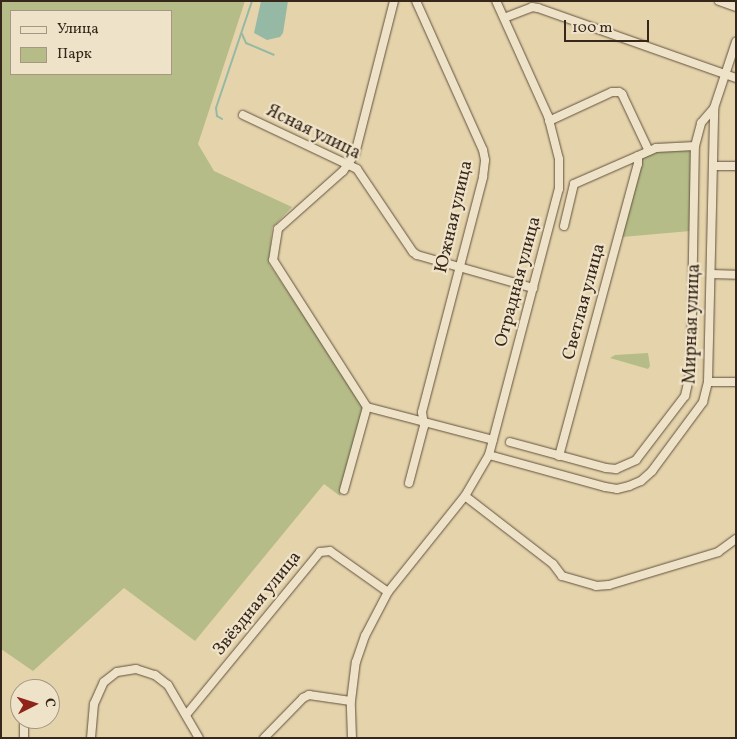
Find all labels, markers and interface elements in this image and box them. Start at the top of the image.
legend [10,10,172,75]
scale bar [567,10,652,42]
text: 100 m [572,18,612,39]
text: Улица [57,19,99,40]
text: Парк [57,44,92,65]
street label: Ясная улица [262,101,364,165]
street label: Южная улица [431,158,479,276]
street label: Отрадная улица [491,214,547,350]
street label: Светлая улица [559,241,611,363]
street label: Мирная улица [680,263,706,385]
street label: Звёздная улица [209,547,307,661]
north arrow [10,679,60,729]
text: С [40,697,59,708]

